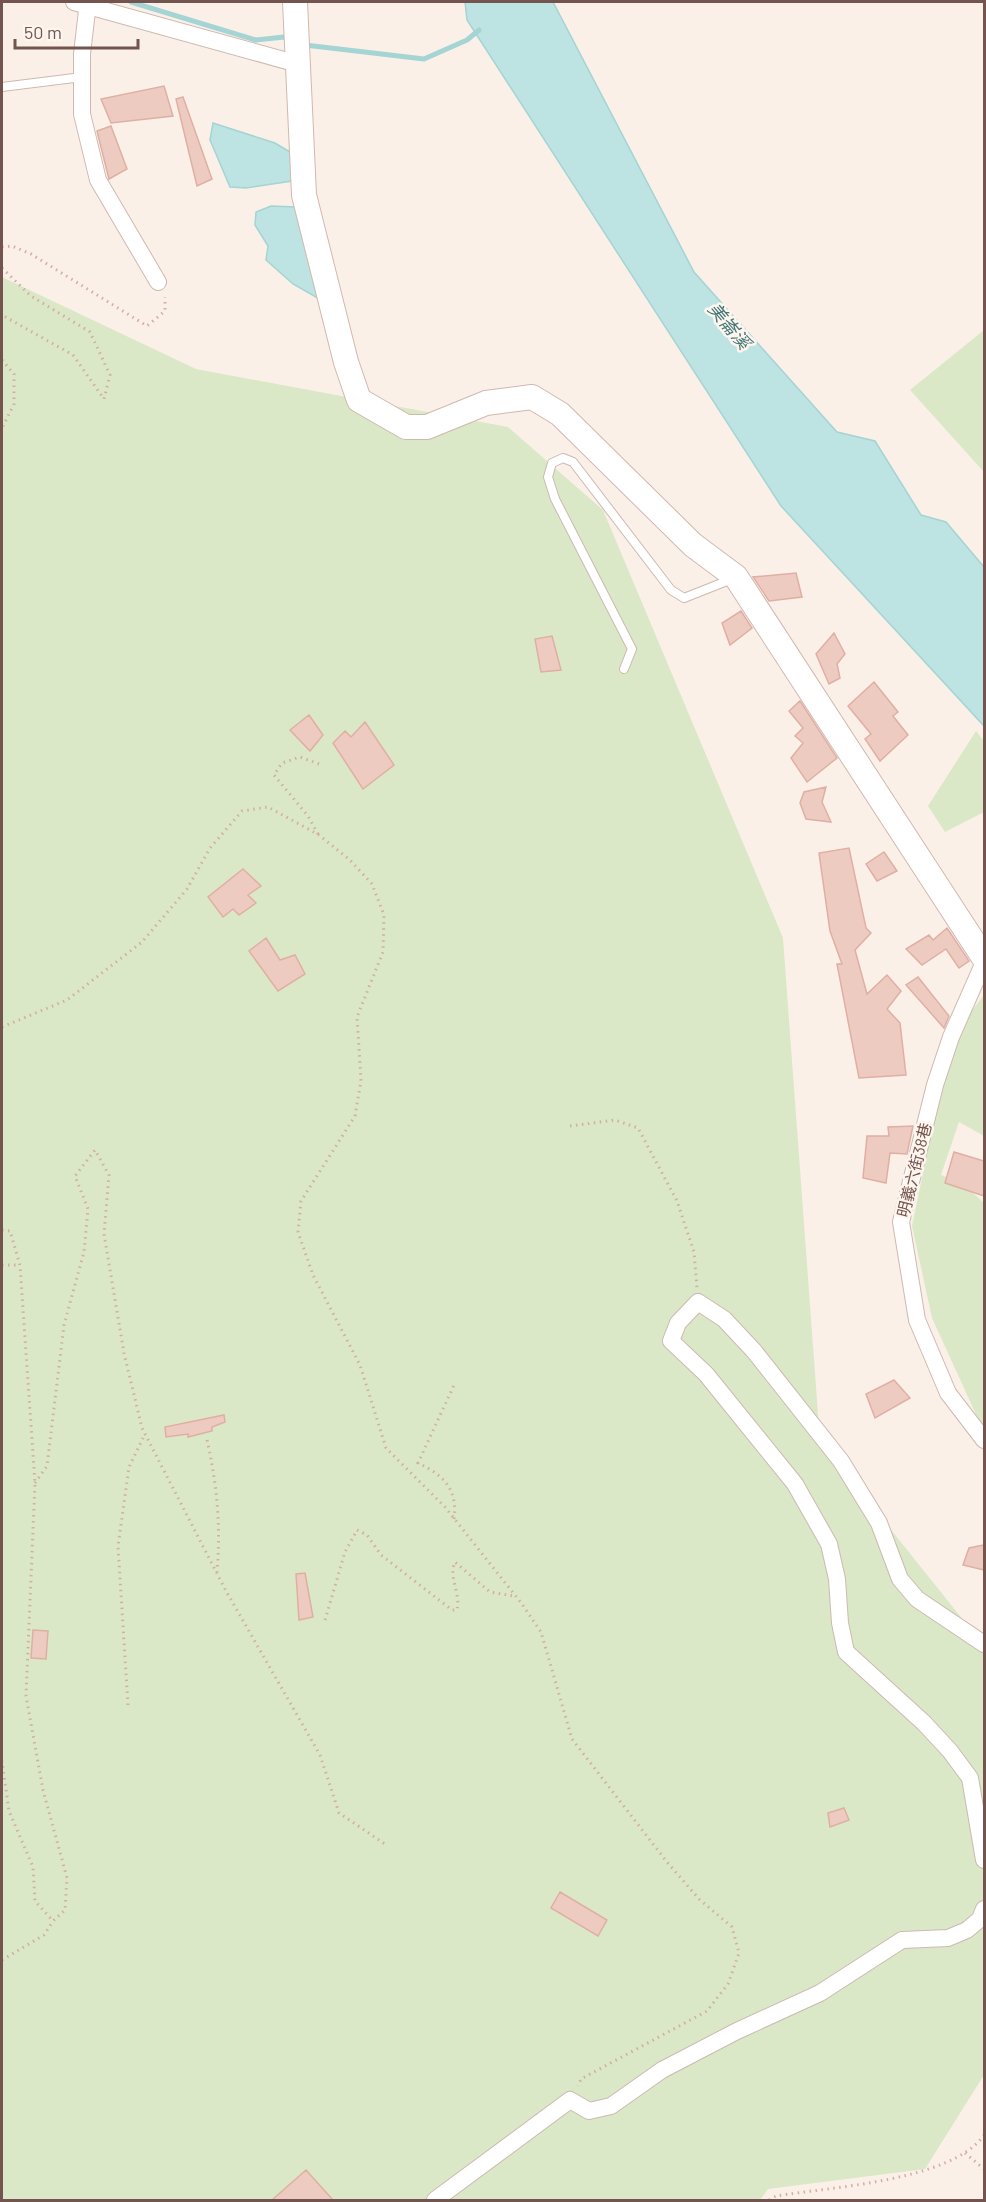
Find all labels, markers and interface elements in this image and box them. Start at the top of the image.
scale bar [15,12,138,50]
text: 50 m [24,21,62,43]
water label: 美崙溪 [704,298,757,355]
street label: 明義六街38巷 [893,1121,934,1219]

